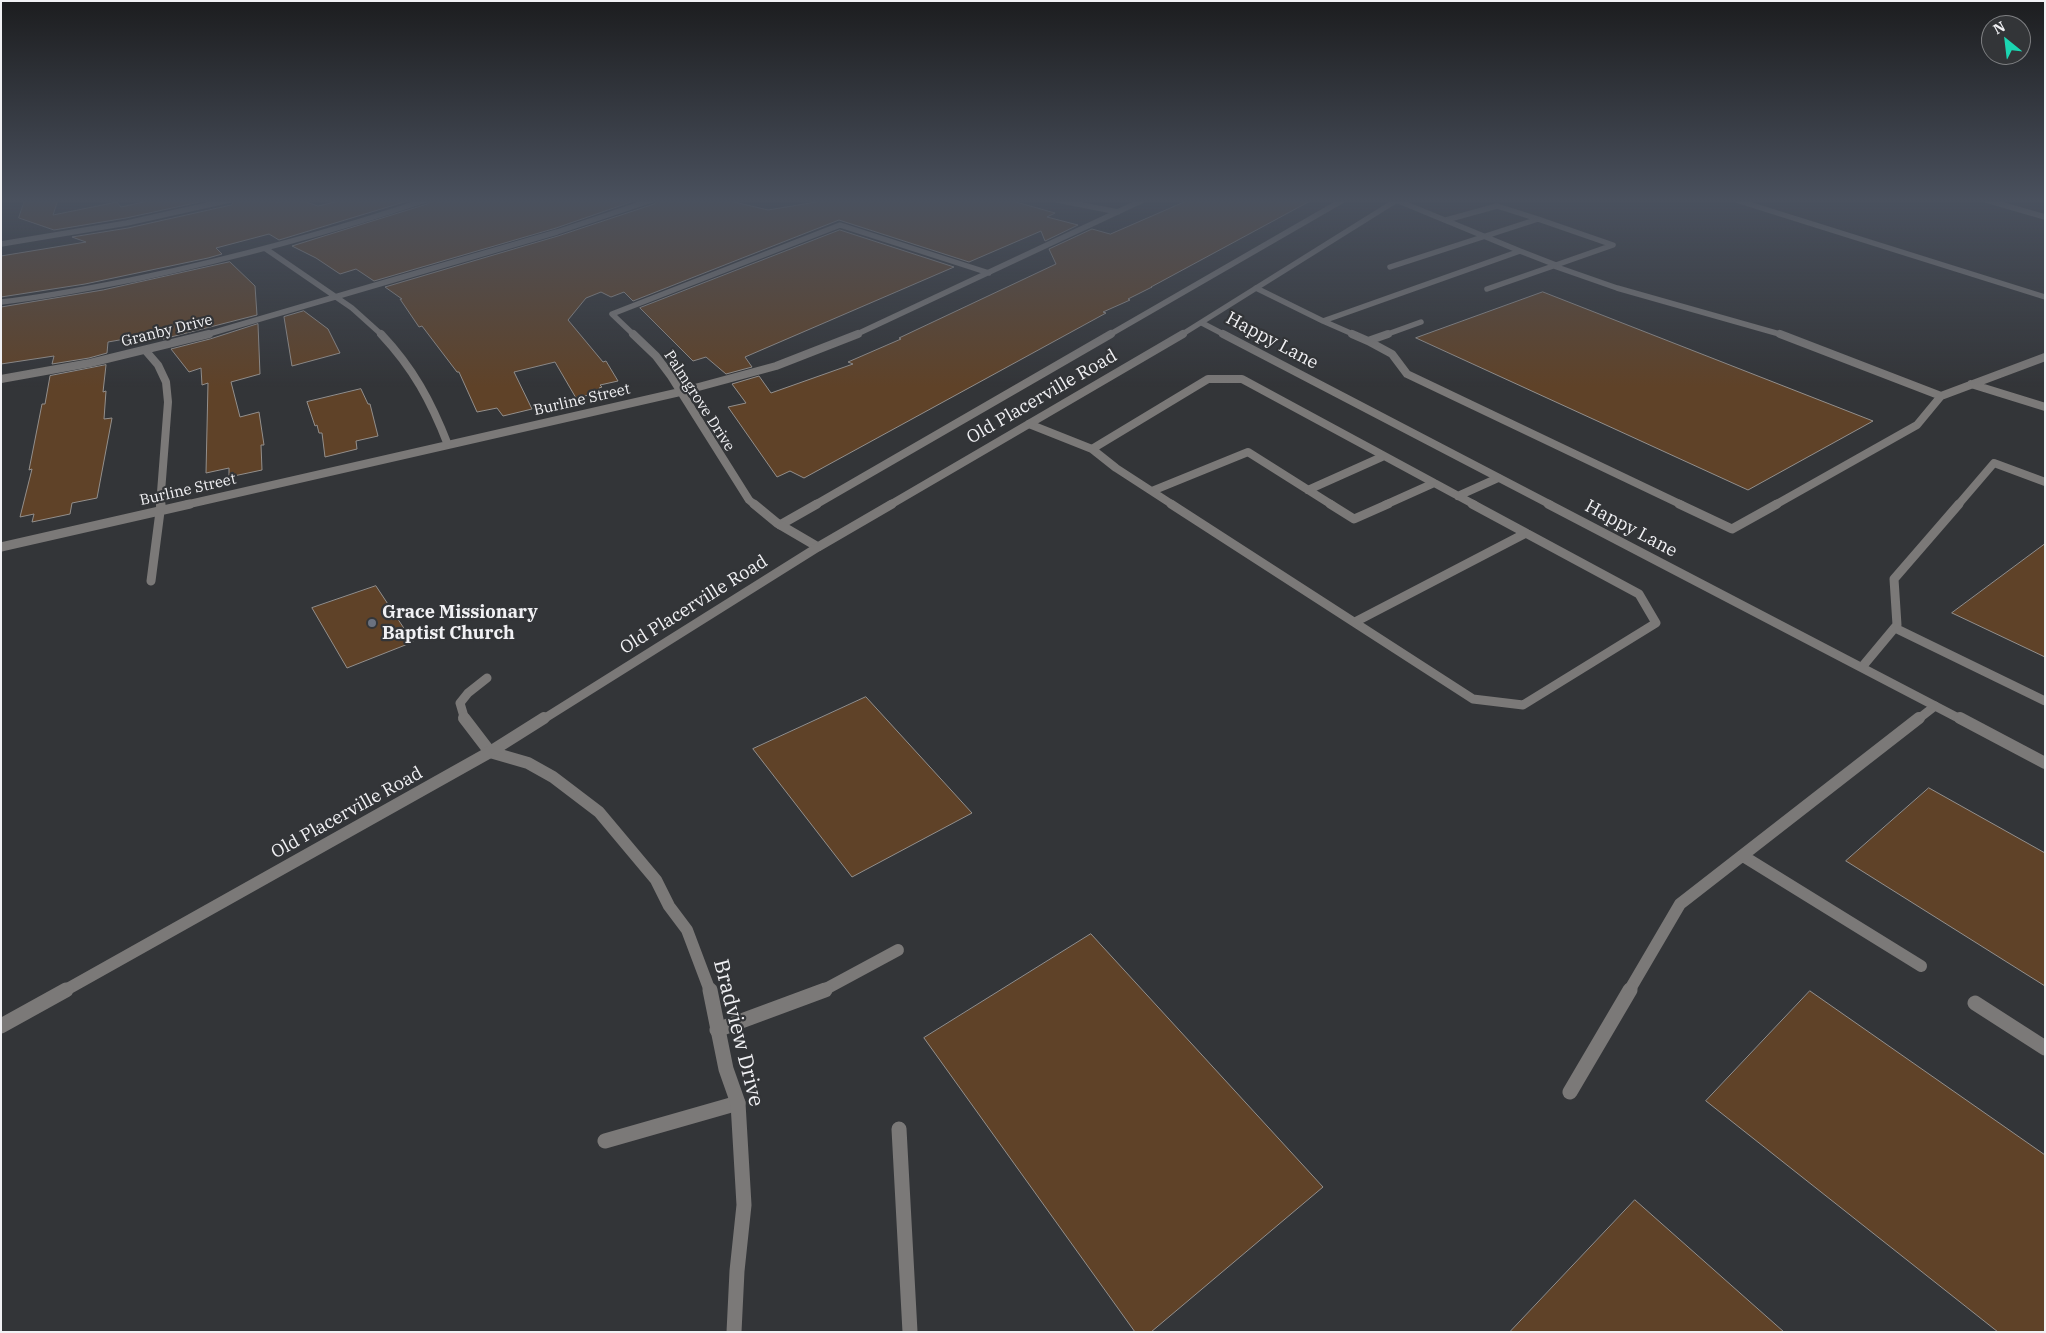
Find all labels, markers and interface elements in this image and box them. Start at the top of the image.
north arrow [1981,15,2031,65]
text: N [1990,17,2008,38]
street label: Happy Lane [1222,308,1322,374]
street label: Granby Drive [119,311,215,351]
street label: Old Placerville Road [963,345,1121,449]
street label: Palmgrove Drive [660,347,738,455]
street label: Burline Street [532,380,632,420]
street label: Burline Street [138,470,238,510]
street label: Happy Lane [1581,496,1681,562]
street label: Old Placerville Road [616,551,772,659]
place label: Grace Missionary Baptist Church [382,602,538,644]
marker: Grace Missionary Baptist Church [366,617,378,629]
street label: Old Placerville Road [267,762,427,864]
street label: Bradview Drive [708,957,768,1109]

